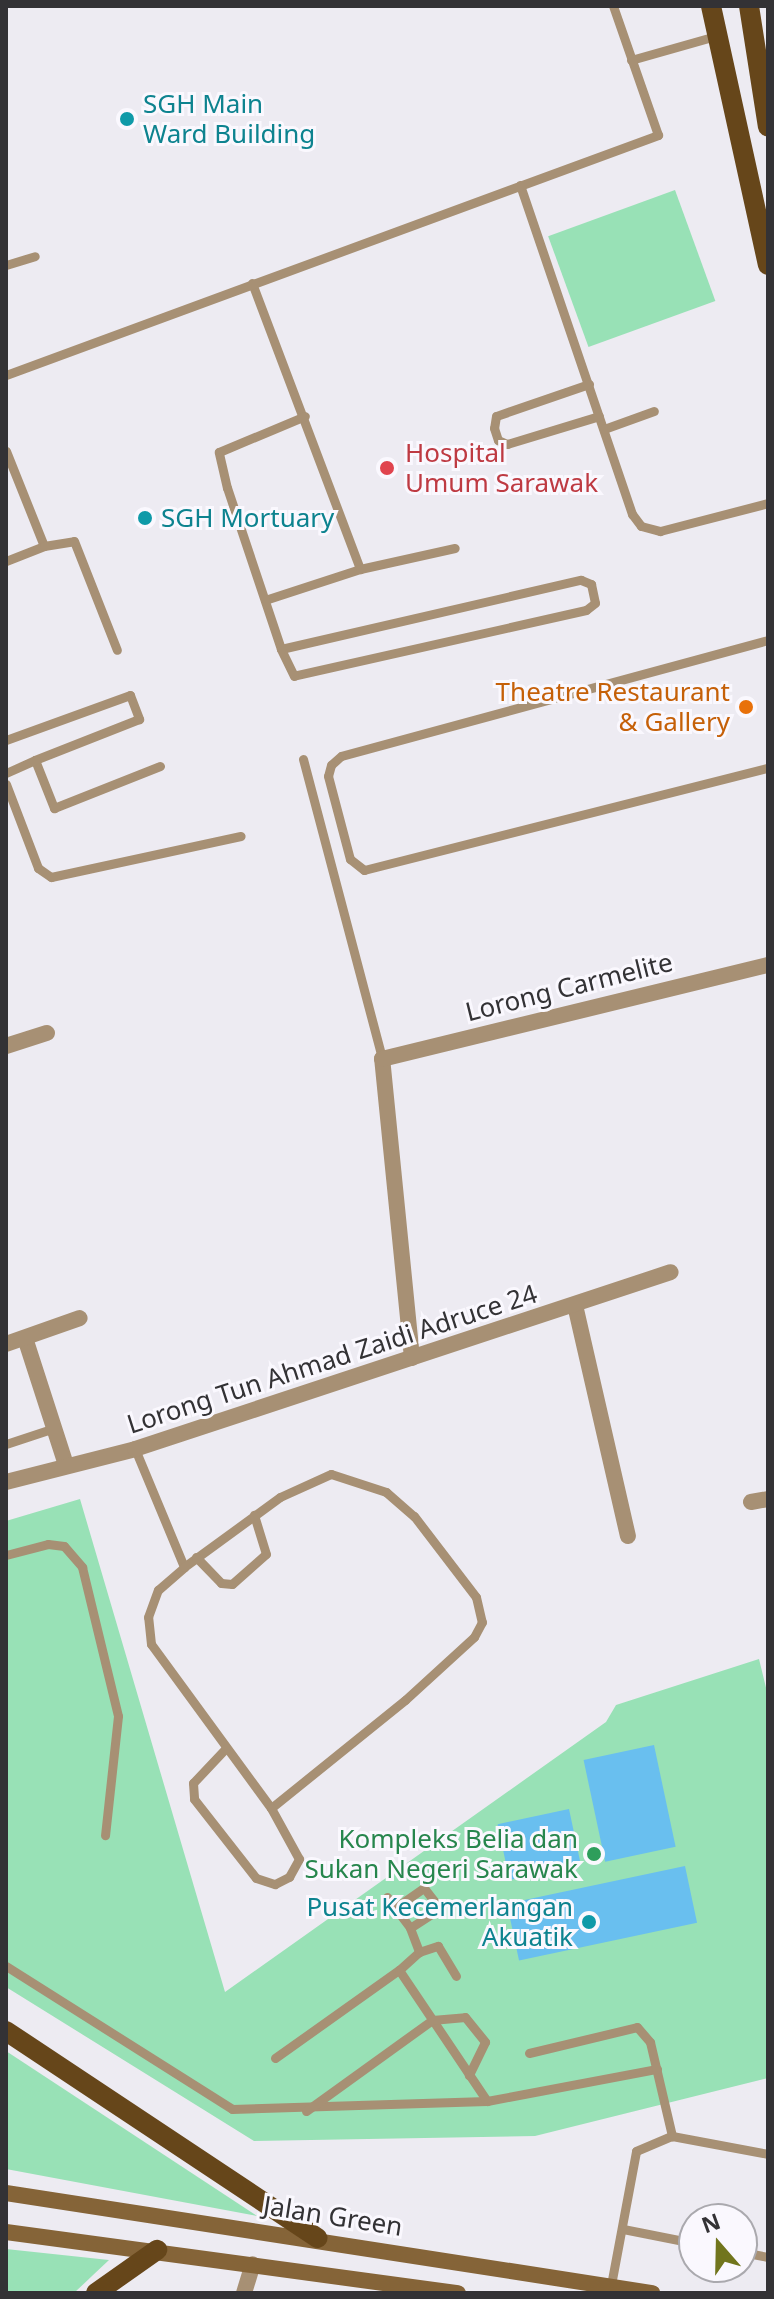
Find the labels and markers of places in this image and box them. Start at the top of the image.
place label: SGH Main Ward Building [143,88,315,150]
marker: SGH Main Ward Building [118,110,136,128]
place label: Hospital Umum Sarawak [405,437,598,498]
marker: Hospital Umum Sarawak [376,457,398,479]
place label: SGH Mortuary [161,502,334,534]
marker: SGH Mortuary [136,509,154,527]
place label: Theatre Restaurant & Gallery [496,676,730,738]
marker: Theatre Restaurant & Gallery [737,698,755,716]
place label: Kompleks Belia dan Sukan Negeri Sarawak [305,1823,578,1884]
marker: Kompleks Belia dan Sukan Negeri Sarawak [585,1845,603,1863]
place label: Pusat Kecemerlangan Akuatik [306,1891,573,1952]
marker: Pusat Kecemerlangan Akuatik [580,1913,598,1931]

